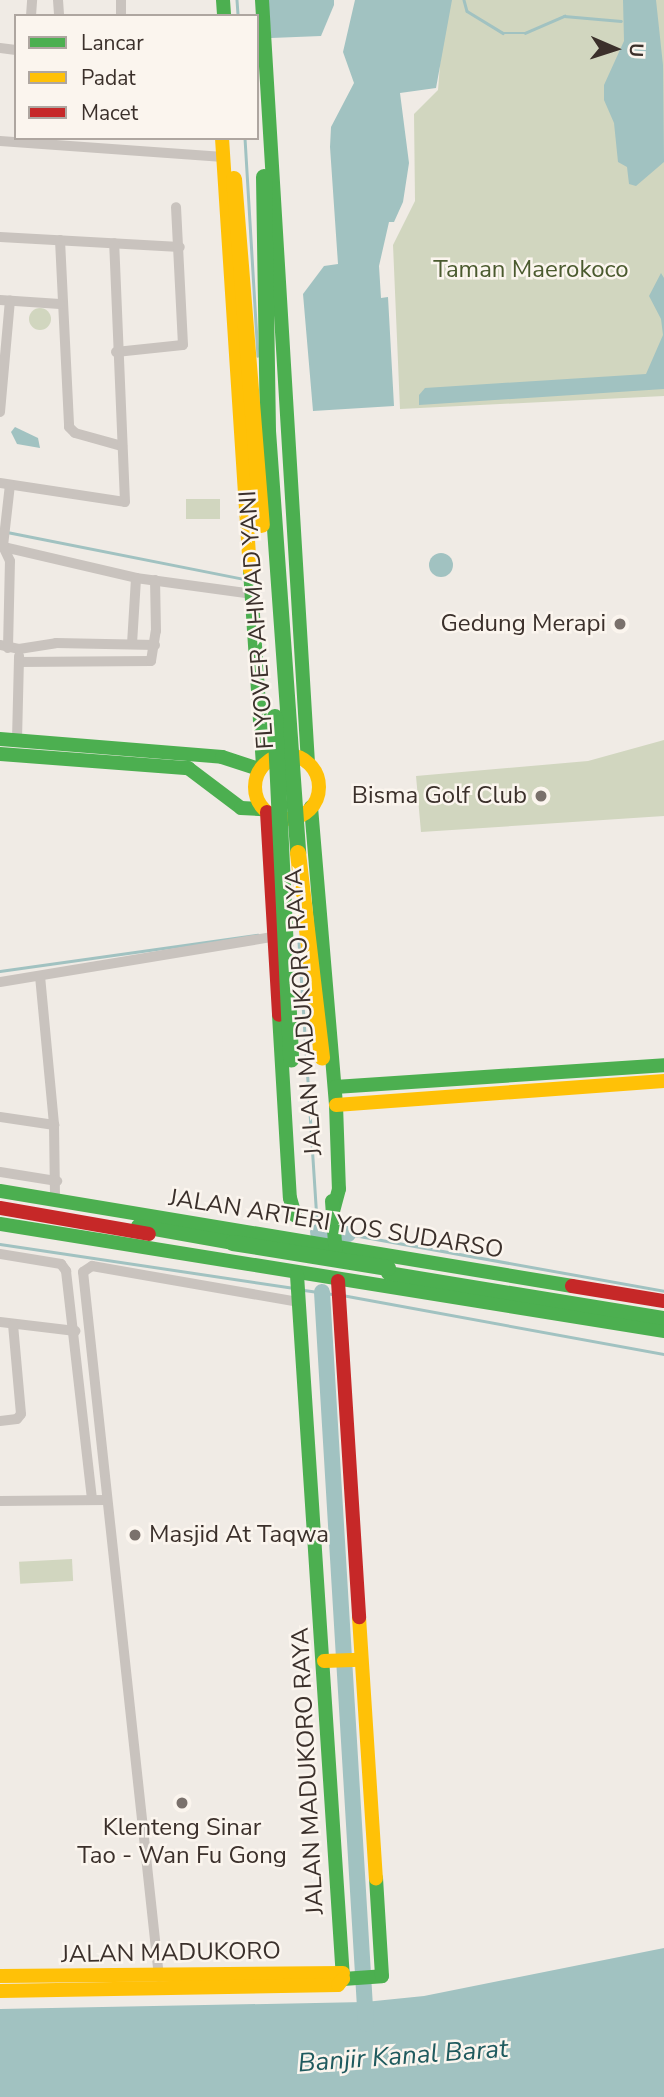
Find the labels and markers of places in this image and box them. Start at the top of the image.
place label: Gedung Merapi [440,610,606,638]
marker: Gedung Merapi [612,616,628,632]
place label: Bisma Golf Club [352,782,527,810]
marker: Bisma Golf Club [533,788,549,804]
place label: Masjid At Taqwa [149,1521,329,1549]
marker: Masjid At Taqwa [127,1527,143,1543]
marker: Klenteng Sinar Tao - Wan Fu Gong [174,1795,190,1811]
place label: Klenteng Sinar Tao - Wan Fu Gong [77,1814,287,1870]

